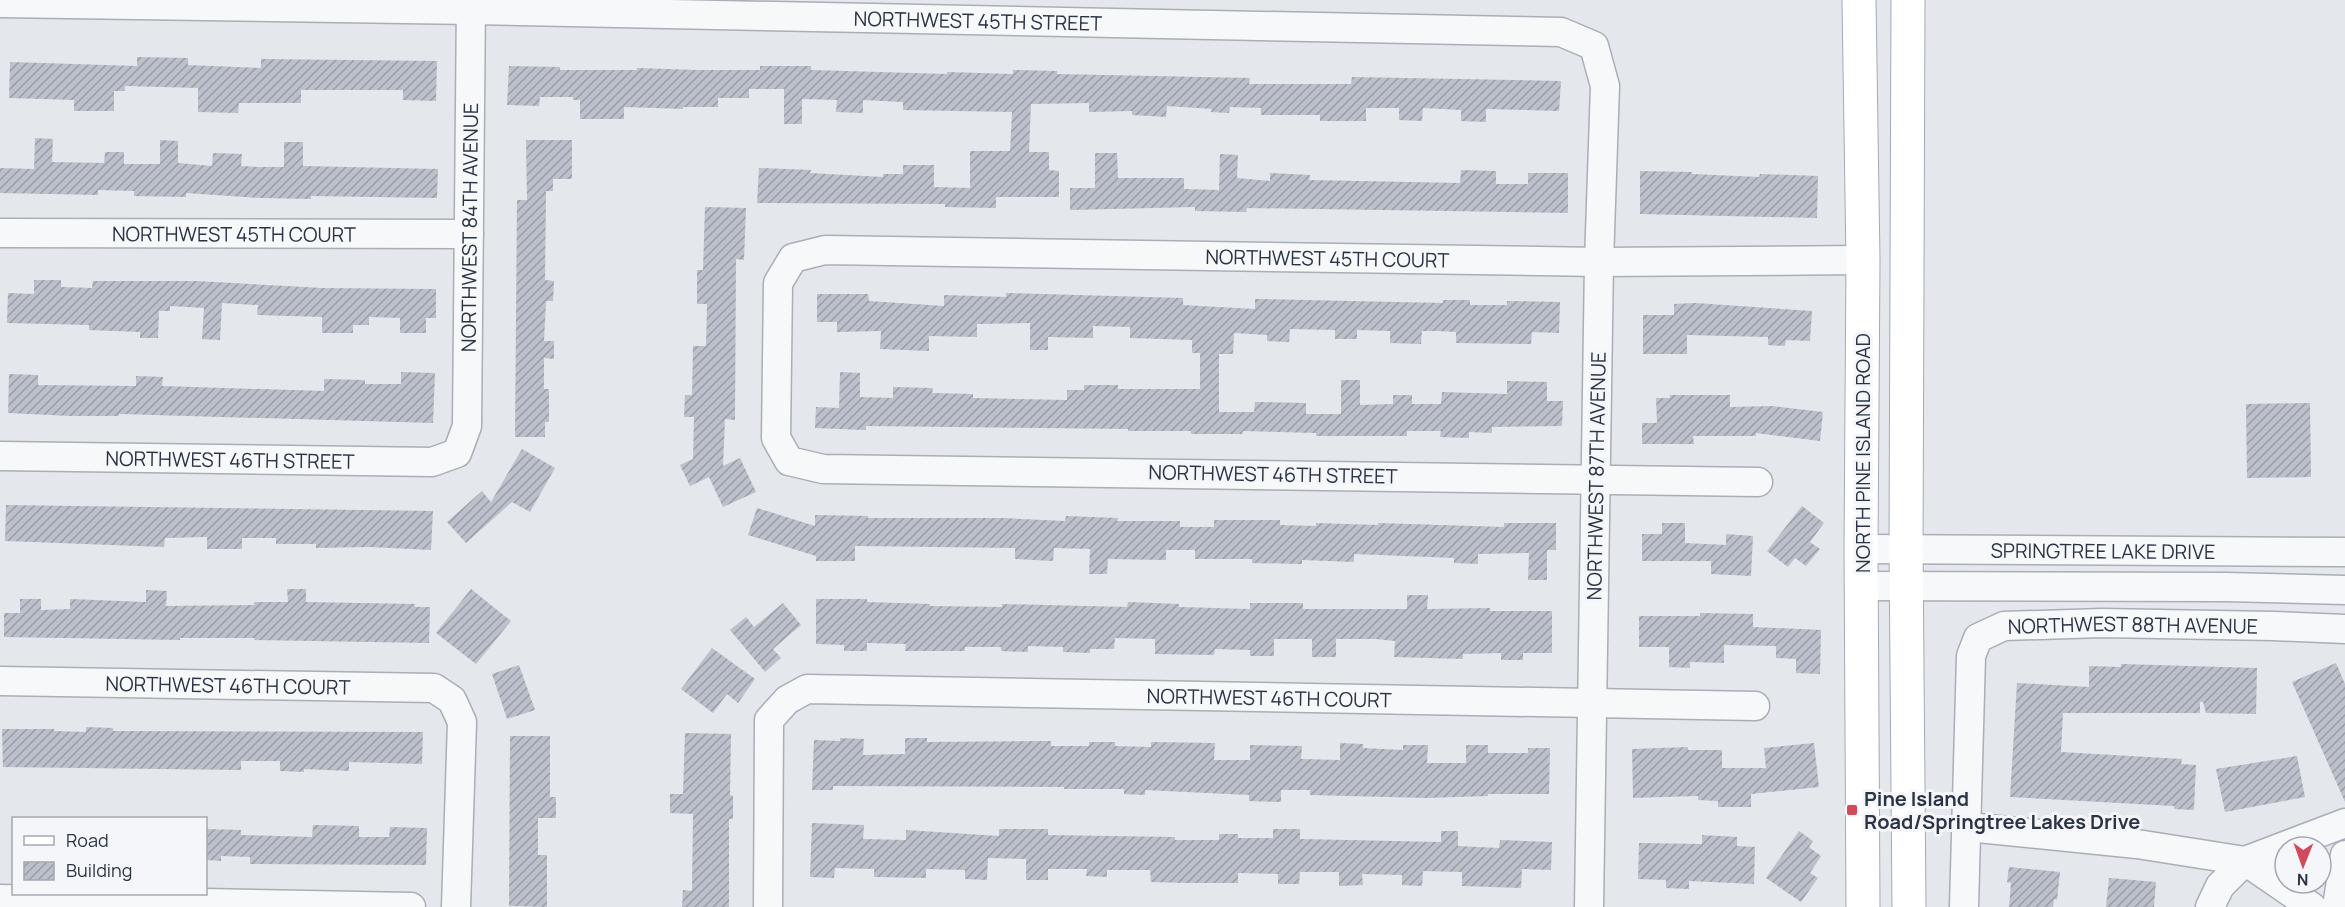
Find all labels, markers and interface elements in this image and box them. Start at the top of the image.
street label: NORTHWEST 45TH STREET [853,4,1102,36]
street label: NORTHWEST 84TH AVENUE [454,103,484,352]
street label: NORTHWEST 45TH COURT [112,220,356,247]
street label: NORTHWEST 45TH COURT [1205,242,1450,273]
street label: NORTH PINE ISLAND ROAD [1849,333,1876,573]
street label: NORTHWEST 87TH AVENUE [1580,351,1612,601]
street label: NORTHWEST 46TH STREET [105,444,355,474]
street label: NORTHWEST 46TH STREET [1148,458,1398,490]
street label: SPRINGTREE LAKE DRIVE [1990,536,2216,565]
street label: NORTHWEST 88TH AVENUE [2007,609,2258,639]
street label: NORTHWEST 46TH COURT [105,669,351,700]
street label: NORTHWEST 46TH COURT [1146,682,1392,713]
place label: Pine Island Road/Springtree Lakes Drive [1864,785,2140,835]
marker: Pine Island Road/Springtree Lakes Drive [1845,803,1859,817]
legend [12,817,207,895]
text: Road [66,828,109,852]
north arrow [2273,835,2333,895]
text: Building [66,858,132,882]
text: N [2297,869,2309,891]

